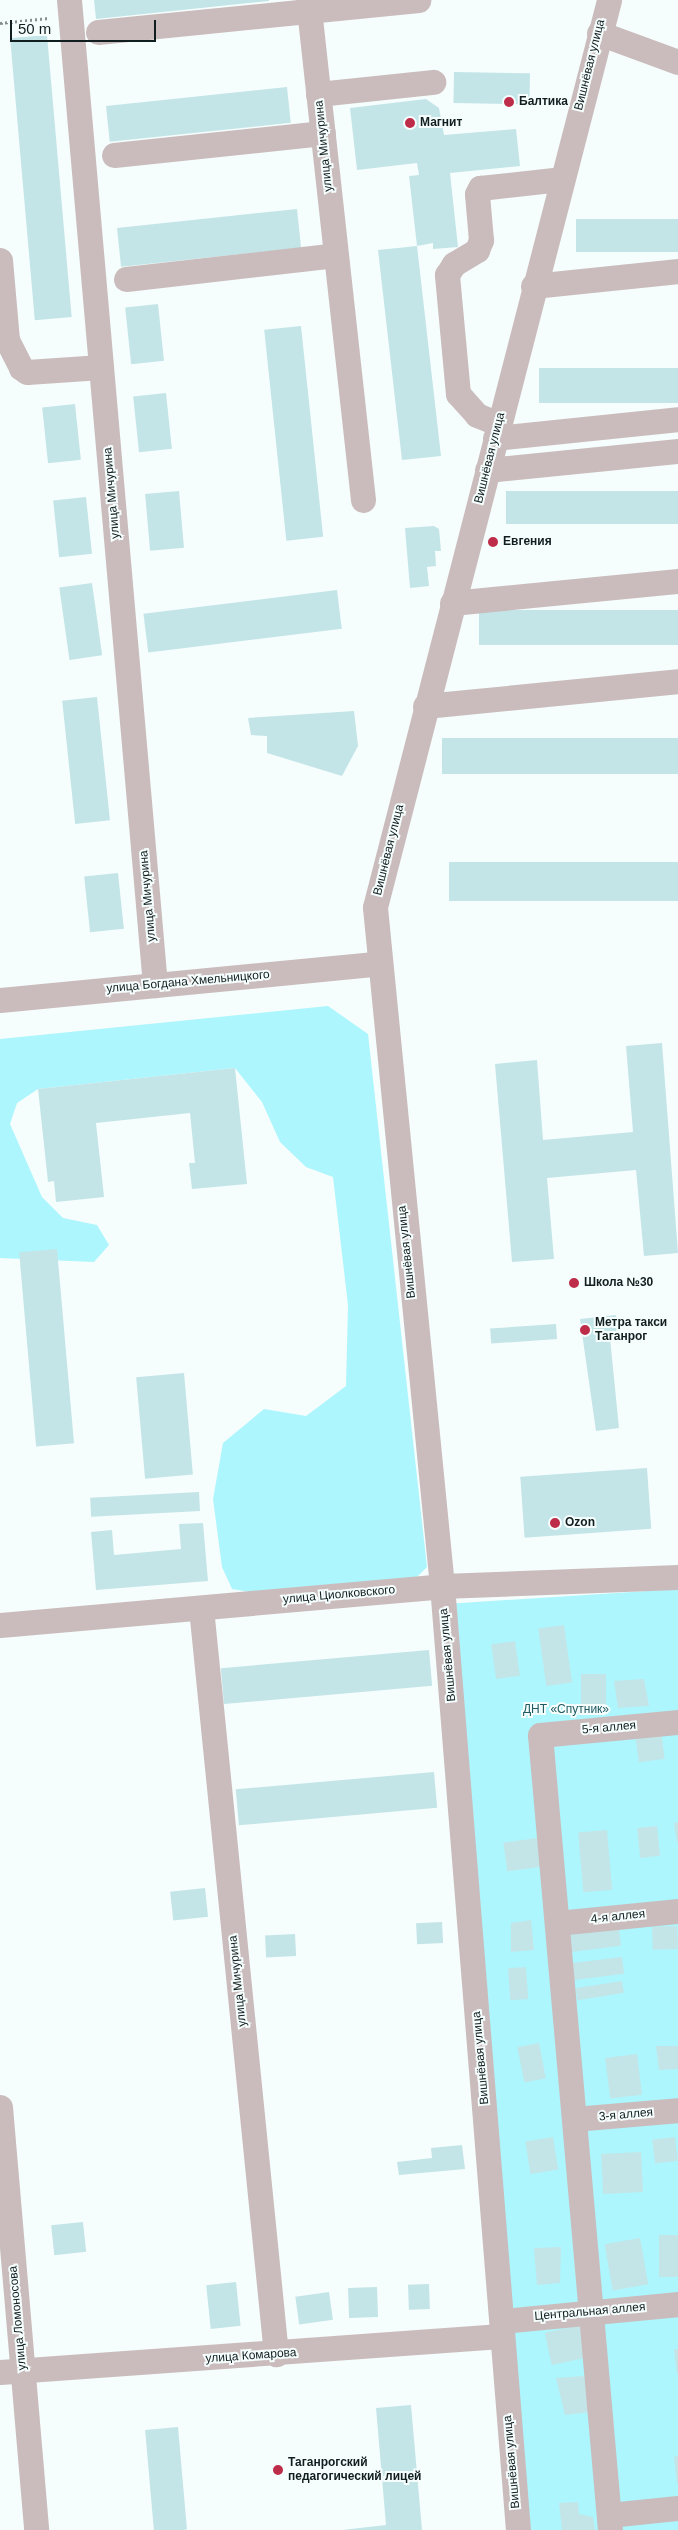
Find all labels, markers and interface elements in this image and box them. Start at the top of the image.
scale bar [12,10,159,42]
street label: Вишнёвая улица [572,18,608,112]
text: 50 m [18,20,51,37]
place label: Балтика [519,95,568,109]
marker: Балтика [503,96,515,108]
street label: улица Мичурина [312,100,336,192]
place label: Магнит [420,116,462,130]
marker: Магнит [404,117,416,129]
street label: Вишнёвая улица [472,411,508,505]
street label: улица Мичурина [101,447,123,539]
place label: Евгения [503,535,552,549]
marker: Евгения [487,536,499,548]
street label: Вишнёвая улица [371,803,407,897]
street label: улица Мичурина [137,850,159,942]
street label: улица Богдана Хмельницкого [106,968,270,996]
street label: Вишнёвая улица [395,1205,419,1299]
place label: Школа №30 [584,1276,653,1290]
marker: Школа №30 [568,1277,580,1289]
place label: Метра такси Таганрог [595,1316,667,1344]
marker: Метра такси Таганрог [579,1324,591,1336]
place label: Ozon [565,1516,595,1530]
marker: Ozon [549,1517,561,1529]
street label: улица Циолковского [282,1583,396,1607]
street label: Вишнёвая улица [437,1608,459,1702]
park label: ДНТ «Спутник» [523,1703,609,1717]
street label: 5-я аллея [581,1718,637,1738]
street label: 4-я аллея [590,1907,646,1927]
street label: улица Мичурина [226,1935,250,2027]
street label: Вишнёвая улица [470,2011,492,2105]
street label: 3-я аллея [598,2105,654,2125]
street label: улица Ломоносова [6,2265,30,2371]
street label: Центральная аллея [534,2300,646,2324]
street label: улица Комарова [205,2346,297,2366]
street label: Вишнёвая улица [501,2415,523,2509]
place label: Таганрогский педагогический лицей [288,2456,421,2484]
marker: Таганрогский педагогический лицей [272,2464,284,2476]

